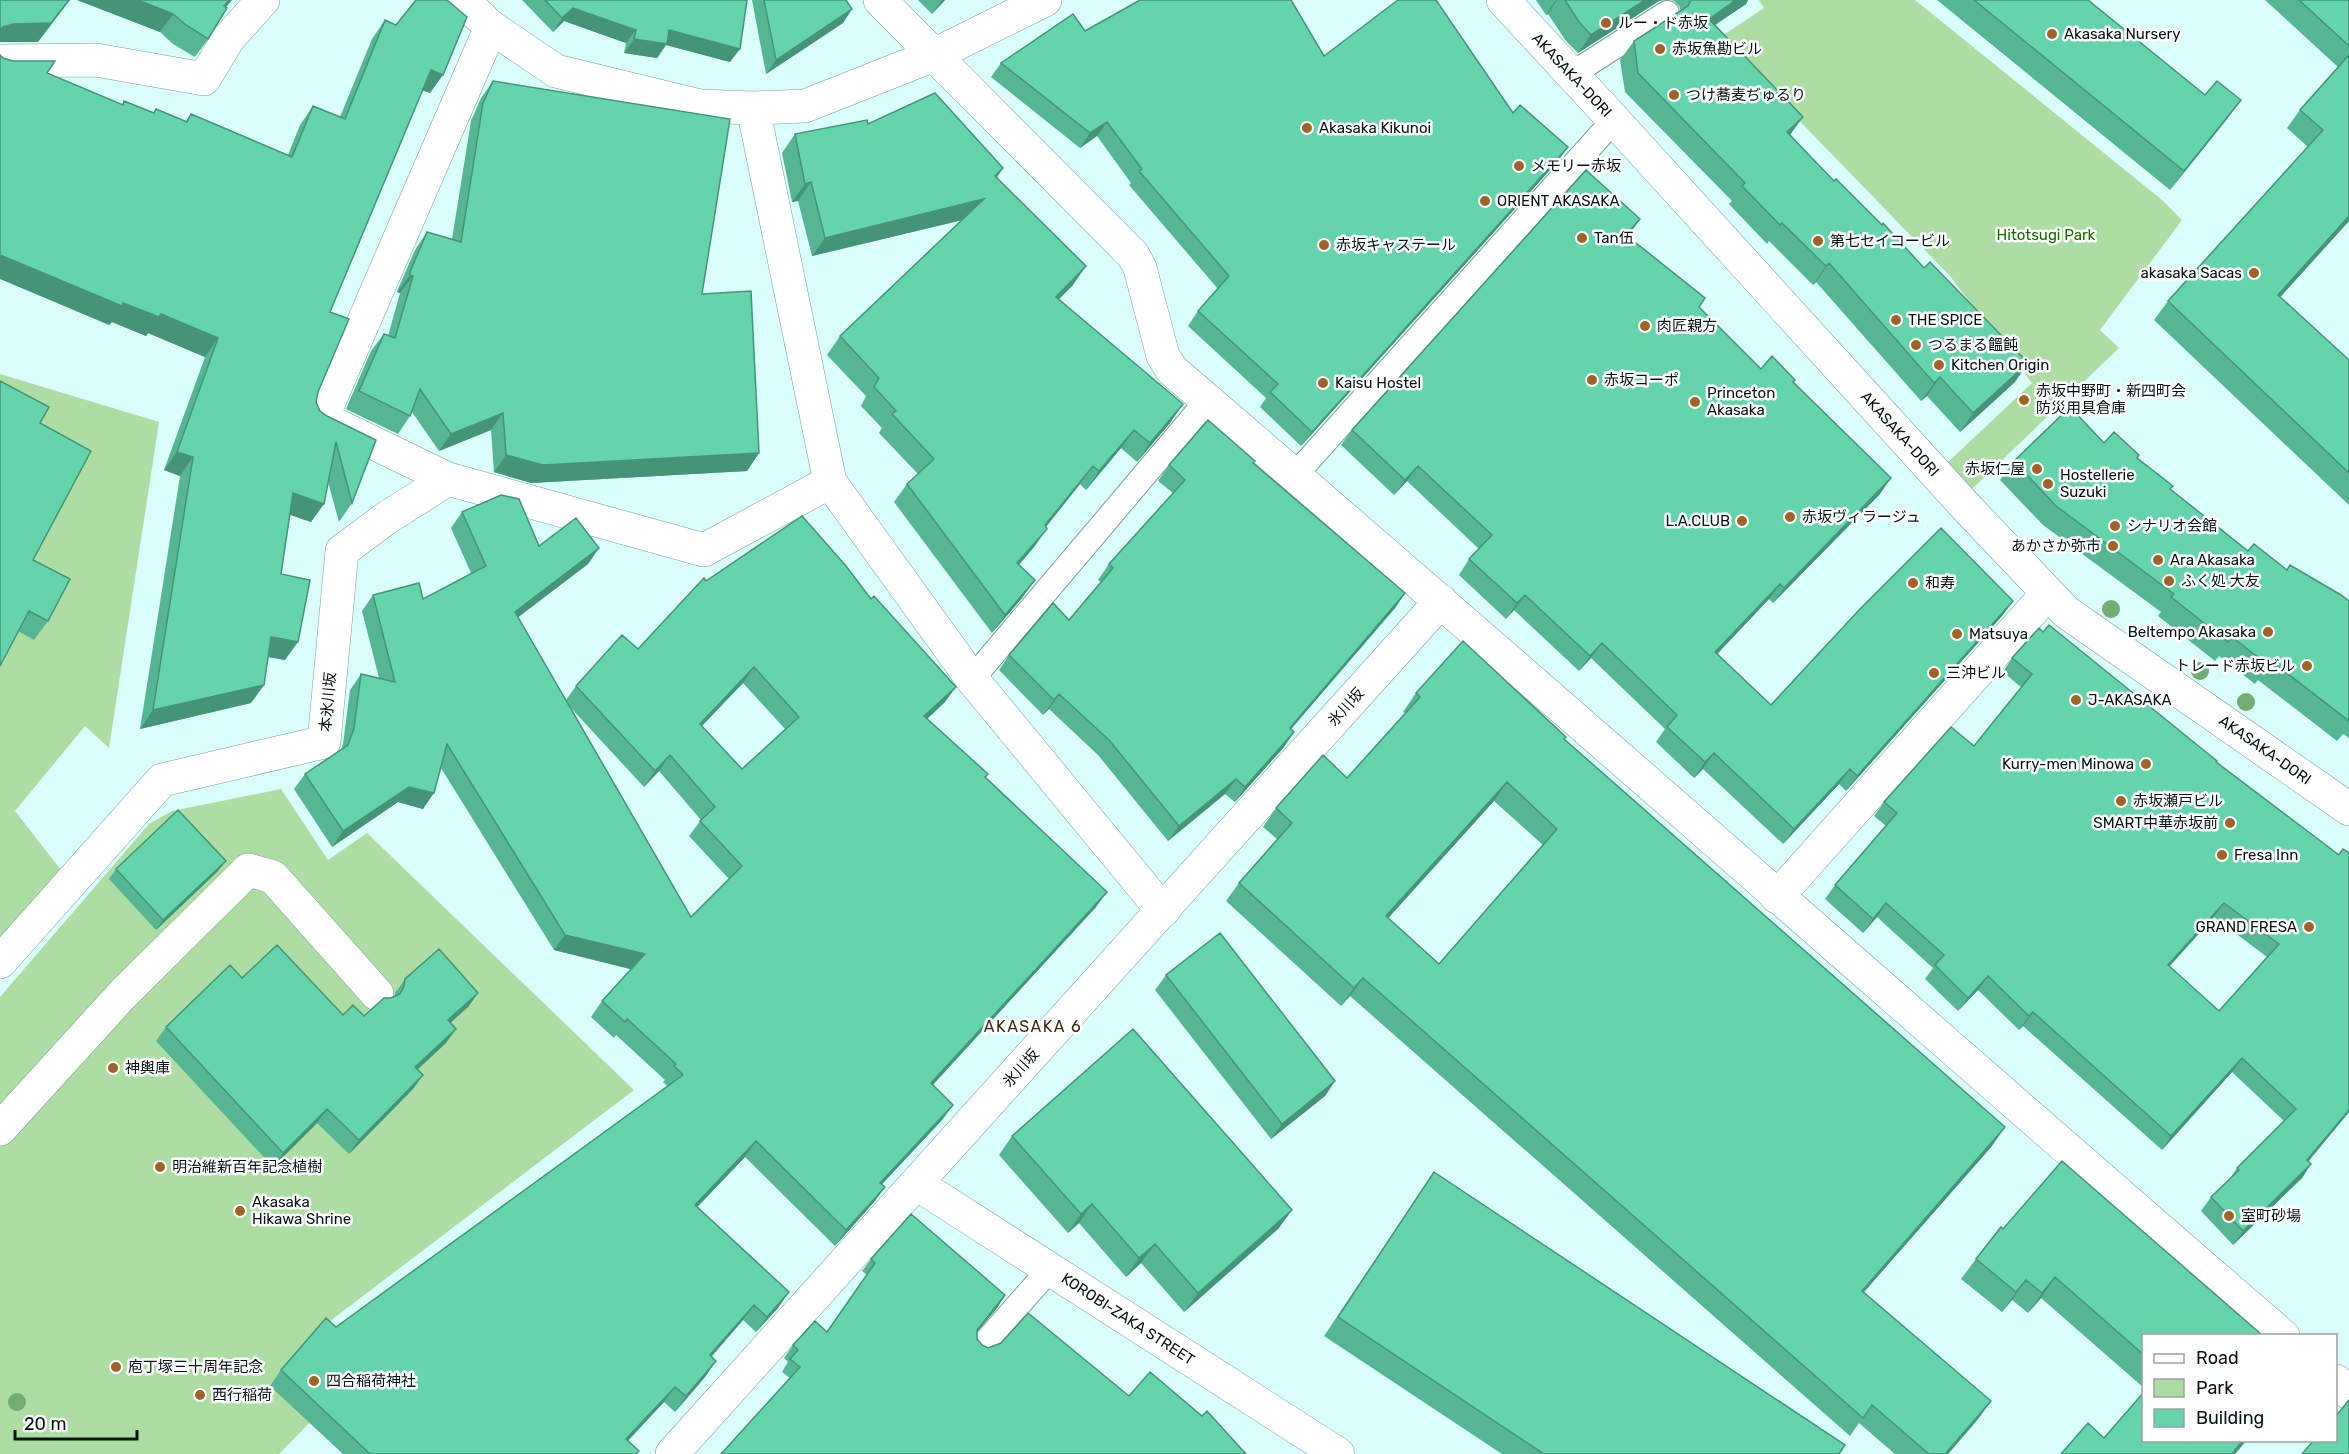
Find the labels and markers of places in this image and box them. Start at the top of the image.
place label: ルー・ド赤坂 [1618,14,1708,32]
marker: ルー・ド赤坂 [1599,16,1613,30]
place label: Akasaka Nursery [2064,25,2181,43]
marker: Akasaka Nursery [2045,27,2059,41]
place label: 赤坂魚勘ビル [1672,40,1762,58]
marker: 赤坂魚勘ビル [1653,42,1667,56]
place label: つけ蕎麦ぢゅるり [1686,86,1806,104]
marker: つけ蕎麦ぢゅるり [1667,88,1681,102]
place label: Akasaka Kikunoi [1319,119,1431,137]
marker: Akasaka Kikunoi [1300,121,1314,135]
place label: メモリー赤坂 [1531,157,1621,175]
marker: メモリー赤坂 [1512,159,1526,173]
place label: ORIENT AKASAKA [1497,192,1619,210]
marker: ORIENT AKASAKA [1478,194,1492,208]
place label: Tan伍 [1594,229,1634,247]
marker: Tan伍 [1575,231,1589,245]
place label: 第七セイコービル [1830,232,1950,250]
marker: 第七セイコービル [1811,234,1825,248]
place label: 赤坂キャステール [1336,236,1456,254]
marker: 赤坂キャステール [1317,238,1331,252]
place label: akasaka Sacas [2141,264,2242,282]
marker: akasaka Sacas [2247,266,2261,280]
place label: THE SPICE [1908,311,1982,329]
marker: THE SPICE [1889,313,1903,327]
place label: 肉匠親方 [1657,317,1717,335]
marker: 肉匠親方 [1638,319,1652,333]
place label: つるまる饂飩 [1928,336,2018,354]
marker: つるまる饂飩 [1909,338,1923,352]
place label: Kitchen Origin [1951,356,2049,374]
marker: Kitchen Origin [1932,358,1946,372]
place label: 赤坂コーポ [1604,371,1679,389]
marker: 赤坂コーポ [1585,373,1599,387]
place label: Kaisu Hostel [1335,374,1421,392]
marker: Kaisu Hostel [1316,376,1330,390]
place label: 赤坂中野町・新四町会 防災用具倉庫 [2036,382,2186,417]
place label: Princeton Akasaka [1707,384,1775,419]
marker: 赤坂中野町・新四町会 防災用具倉庫 [2017,393,2031,407]
marker: Princeton Akasaka [1688,395,1702,409]
place label: 赤坂仁屋 [1965,460,2025,478]
marker: 赤坂仁屋 [2030,462,2044,476]
place label: Hostellerie Suzuki [2060,466,2135,501]
marker: Hostellerie Suzuki [2041,477,2055,491]
place label: 赤坂ヴィラージュ [1802,508,1921,526]
marker: 赤坂ヴィラージュ [1783,510,1797,524]
place label: L.A.CLUB [1665,512,1730,530]
marker: L.A.CLUB [1735,514,1749,528]
place label: シナリオ会館 [2127,517,2217,535]
marker: シナリオ会館 [2108,519,2122,533]
place label: あかさか弥市 [2011,537,2101,555]
marker: あかさか弥市 [2106,539,2120,553]
place label: Ara Akasaka [2170,551,2255,569]
marker: Ara Akasaka [2151,553,2165,567]
place label: ふく処 大友 [2181,572,2260,590]
place label: 和寿 [1925,574,1955,592]
marker: ふく処 大友 [2162,574,2176,588]
marker: 和寿 [1906,576,1920,590]
place label: Beltempo Akasaka [2128,623,2256,641]
place label: Matsuya [1969,625,2028,643]
marker: Beltempo Akasaka [2261,625,2275,639]
marker: Matsuya [1950,627,1964,641]
place label: トレード赤坂ビル [2175,657,2295,675]
marker: トレード赤坂ビル [2300,659,2314,673]
place label: 三沖ビル [1946,664,2006,682]
marker: 三沖ビル [1927,666,1941,680]
place label: J-AKASAKA [2088,691,2172,709]
marker: J-AKASAKA [2069,693,2083,707]
place label: Kurry-men Minowa [2002,755,2134,773]
marker: Kurry-men Minowa [2139,757,2153,771]
place label: 赤坂瀬戸ビル [2133,792,2223,810]
marker: 赤坂瀬戸ビル [2114,794,2128,808]
place label: SMART中華赤坂前 [2093,814,2218,832]
marker: SMART中華赤坂前 [2223,816,2237,830]
place label: Fresa Inn [2234,846,2298,864]
marker: Fresa Inn [2215,848,2229,862]
place label: GRAND FRESA [2196,918,2297,936]
marker: GRAND FRESA [2302,920,2316,934]
place label: 神輿庫 [125,1059,170,1077]
marker: 神輿庫 [106,1061,120,1075]
place label: 明治維新百年記念植樹 [172,1158,322,1176]
marker: 明治維新百年記念植樹 [153,1160,167,1174]
place label: Akasaka Hikawa Shrine [252,1193,351,1228]
marker: Akasaka Hikawa Shrine [233,1204,247,1218]
place label: 室町砂場 [2241,1207,2301,1225]
marker: 室町砂場 [2222,1209,2236,1223]
place label: 庖丁塚三十周年記念 [128,1358,263,1376]
marker: 庖丁塚三十周年記念 [109,1360,123,1374]
place label: 四合稲荷神社 [326,1372,416,1390]
marker: 四合稲荷神社 [307,1374,321,1388]
place label: 西行稲荷 [212,1386,272,1404]
marker: 西行稲荷 [193,1388,207,1402]

